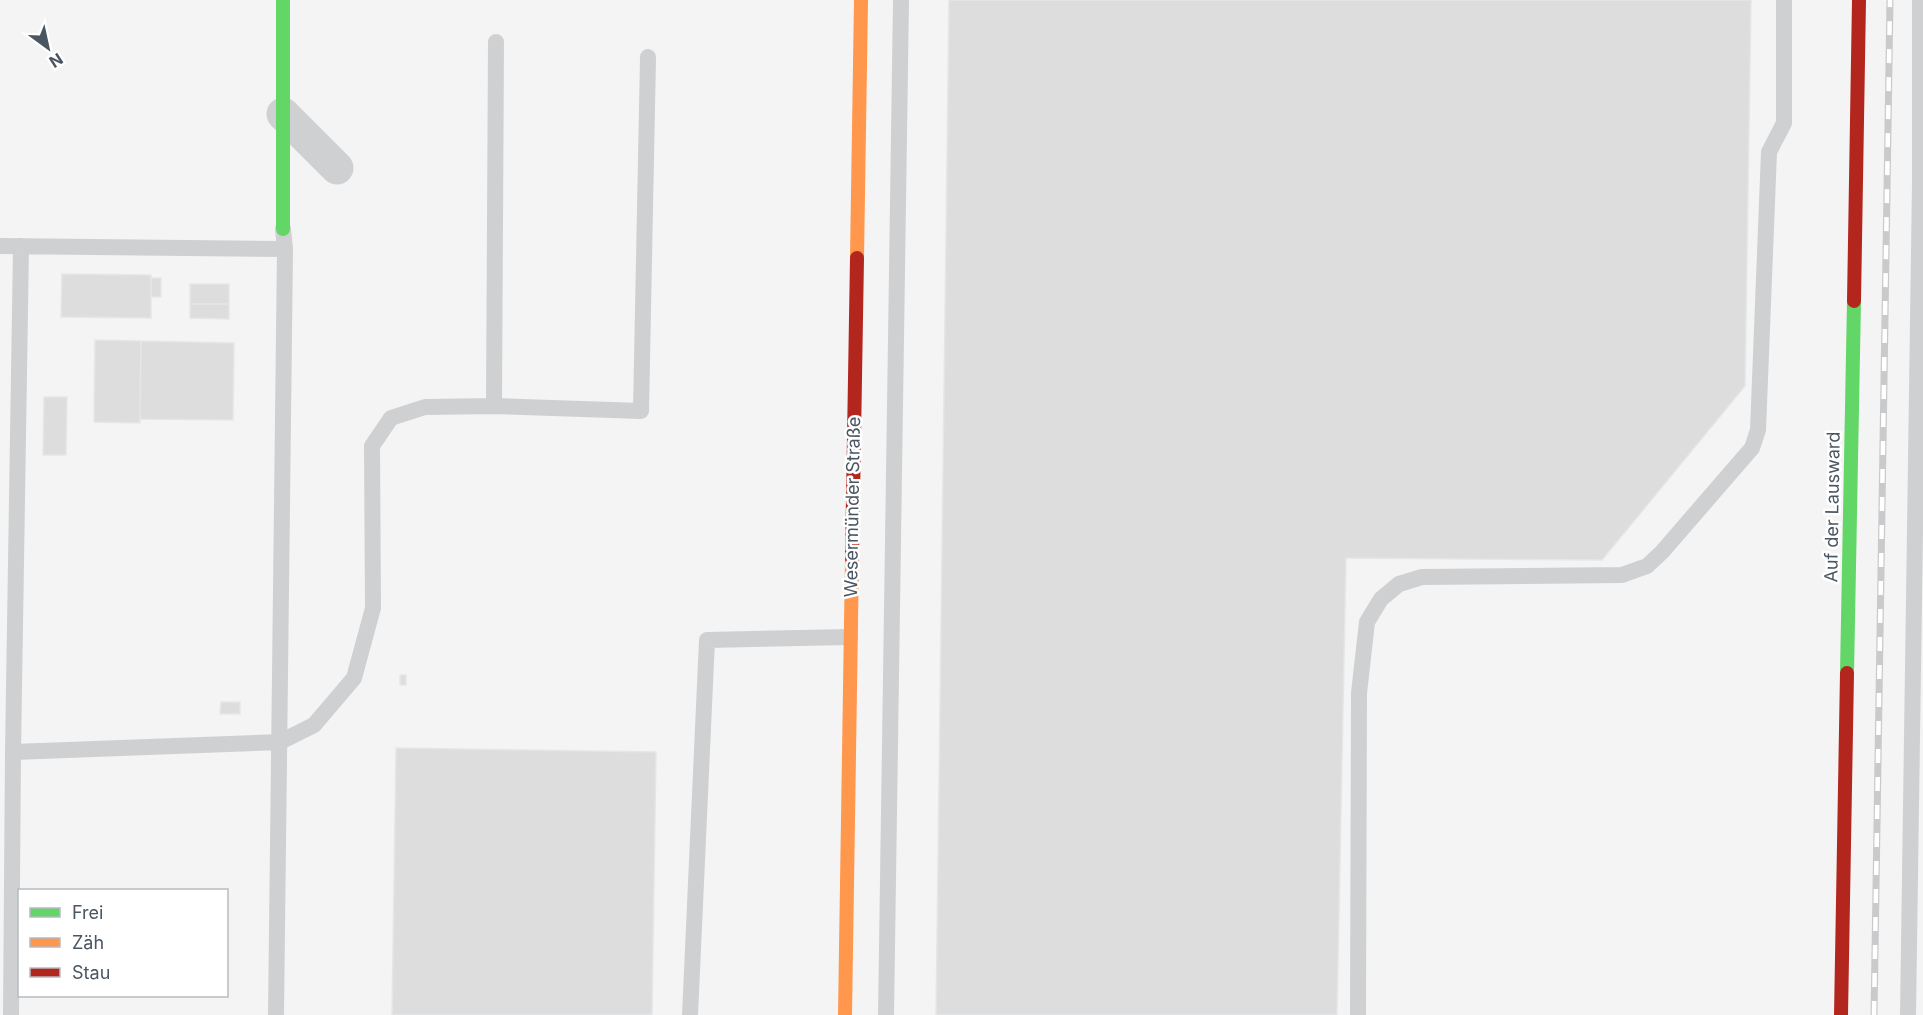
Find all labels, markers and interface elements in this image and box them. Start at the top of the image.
north arrow [18,18,78,78]
text: N [46,49,67,72]
street label: Wesermünder Straße [840,416,864,598]
street label: Auf der Lausward [1820,431,1844,583]
legend [18,889,228,997]
text: Frei [72,902,103,923]
text: Zäh [72,932,104,953]
text: Stau [72,962,110,983]

